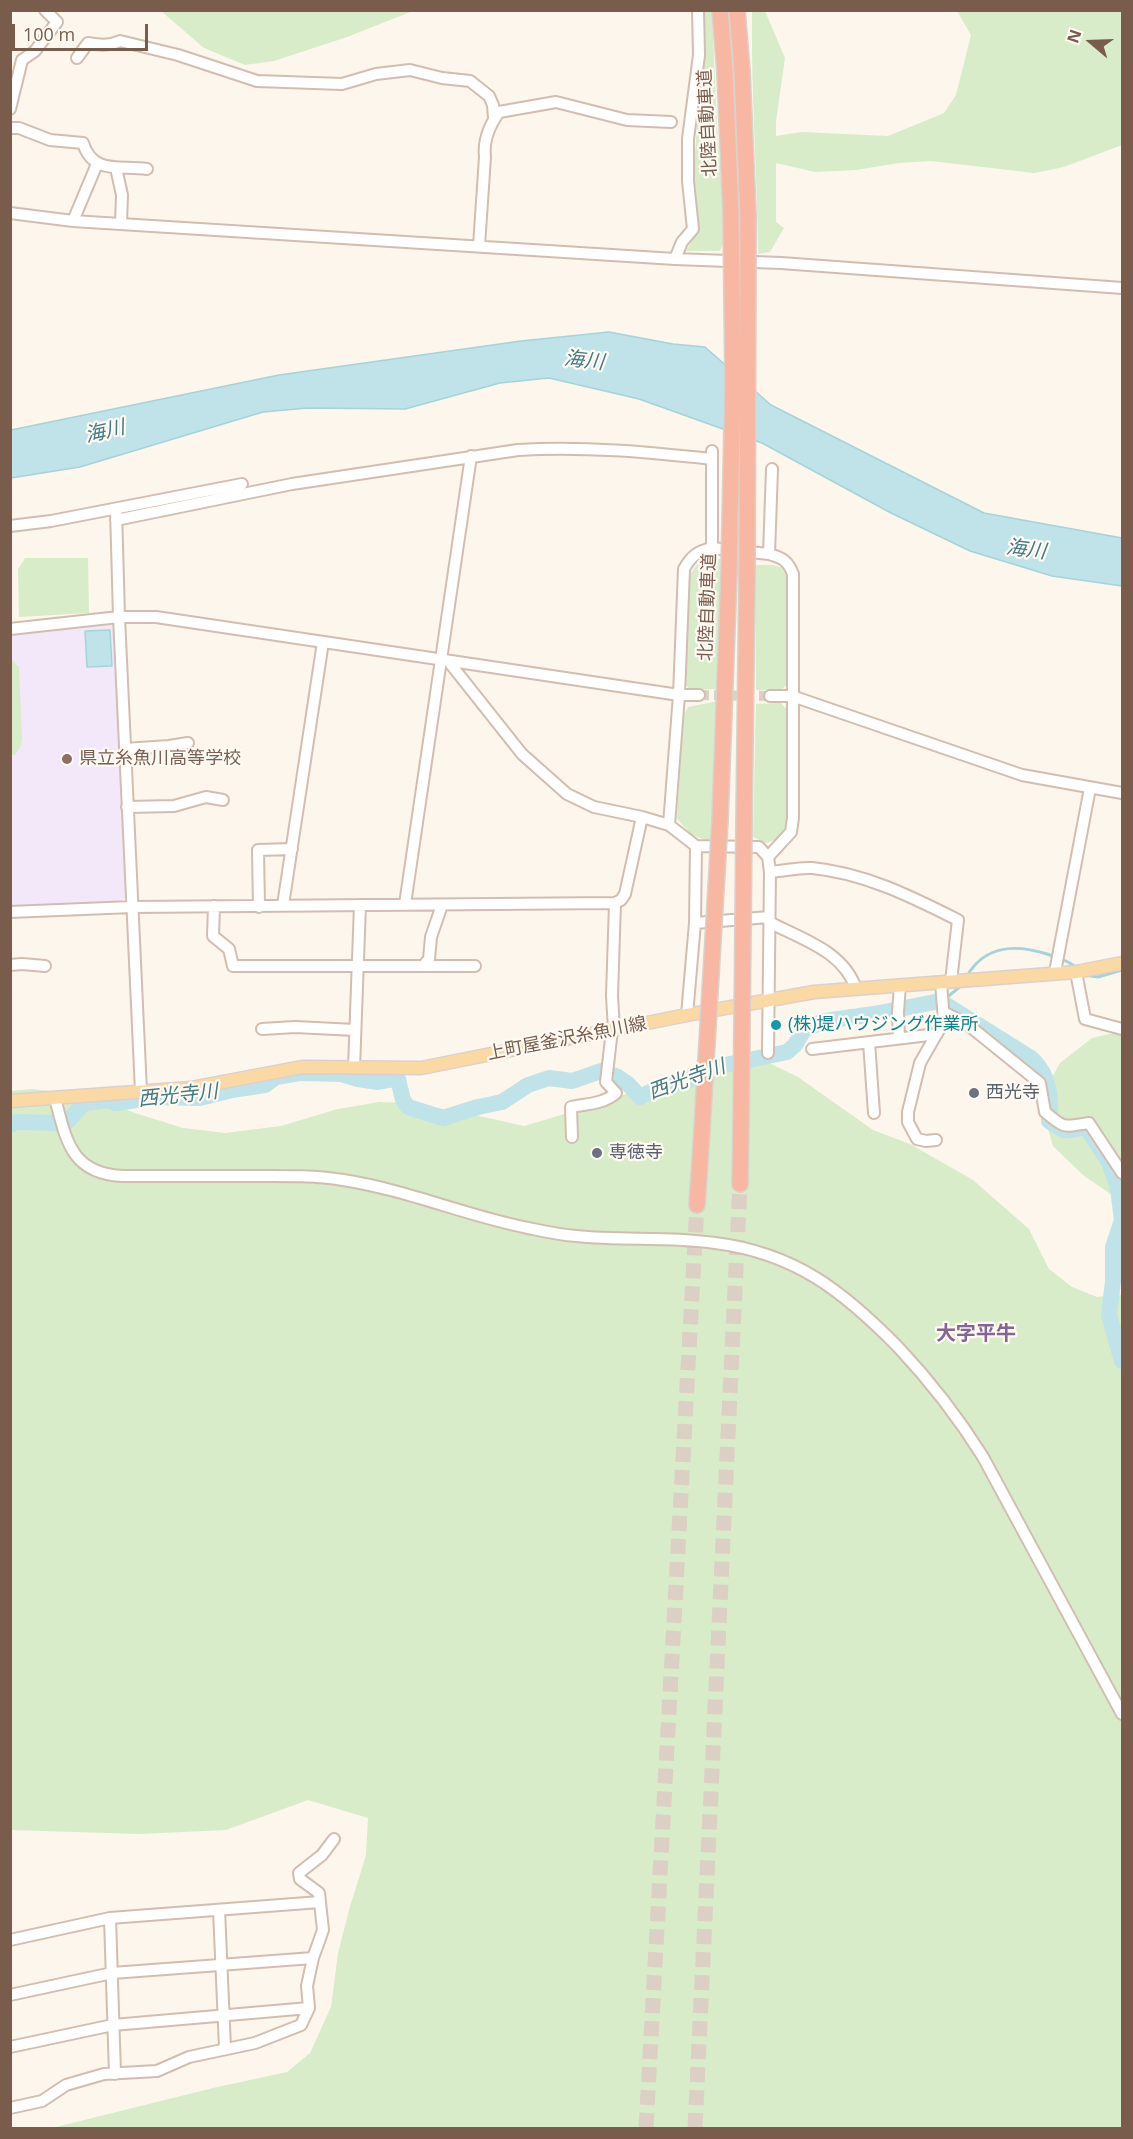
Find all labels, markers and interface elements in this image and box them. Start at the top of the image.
scale bar [15,12,152,50]
north arrow [1061,12,1121,72]
text: 100 m [23,22,75,46]
text: N [1061,26,1086,46]
street label: 北陸自動車道 [694,69,722,177]
water label: 海川 [563,347,605,375]
water label: 海川 [83,416,127,448]
water label: 海川 [1005,536,1047,564]
street label: 北陸自動車道 [695,553,721,661]
place label: 県立糸魚川高等学校 [79,748,241,770]
marker: 県立糸魚川高等学校 [60,752,74,766]
street label: 上町屋釜沢糸魚川線 [485,1013,649,1065]
place label: (株)堤ハウジング作業所 [788,1014,979,1036]
marker: (株)堤ハウジング作業所 [769,1018,783,1032]
water label: 西光寺川 [645,1055,729,1105]
water label: 西光寺川 [137,1080,219,1112]
place label: 西光寺 [986,1082,1040,1104]
marker: 西光寺 [967,1086,981,1100]
place label: 専徳寺 [609,1142,663,1164]
marker: 専徳寺 [590,1146,604,1160]
district label: 大字平牛 [936,1322,1016,1346]

